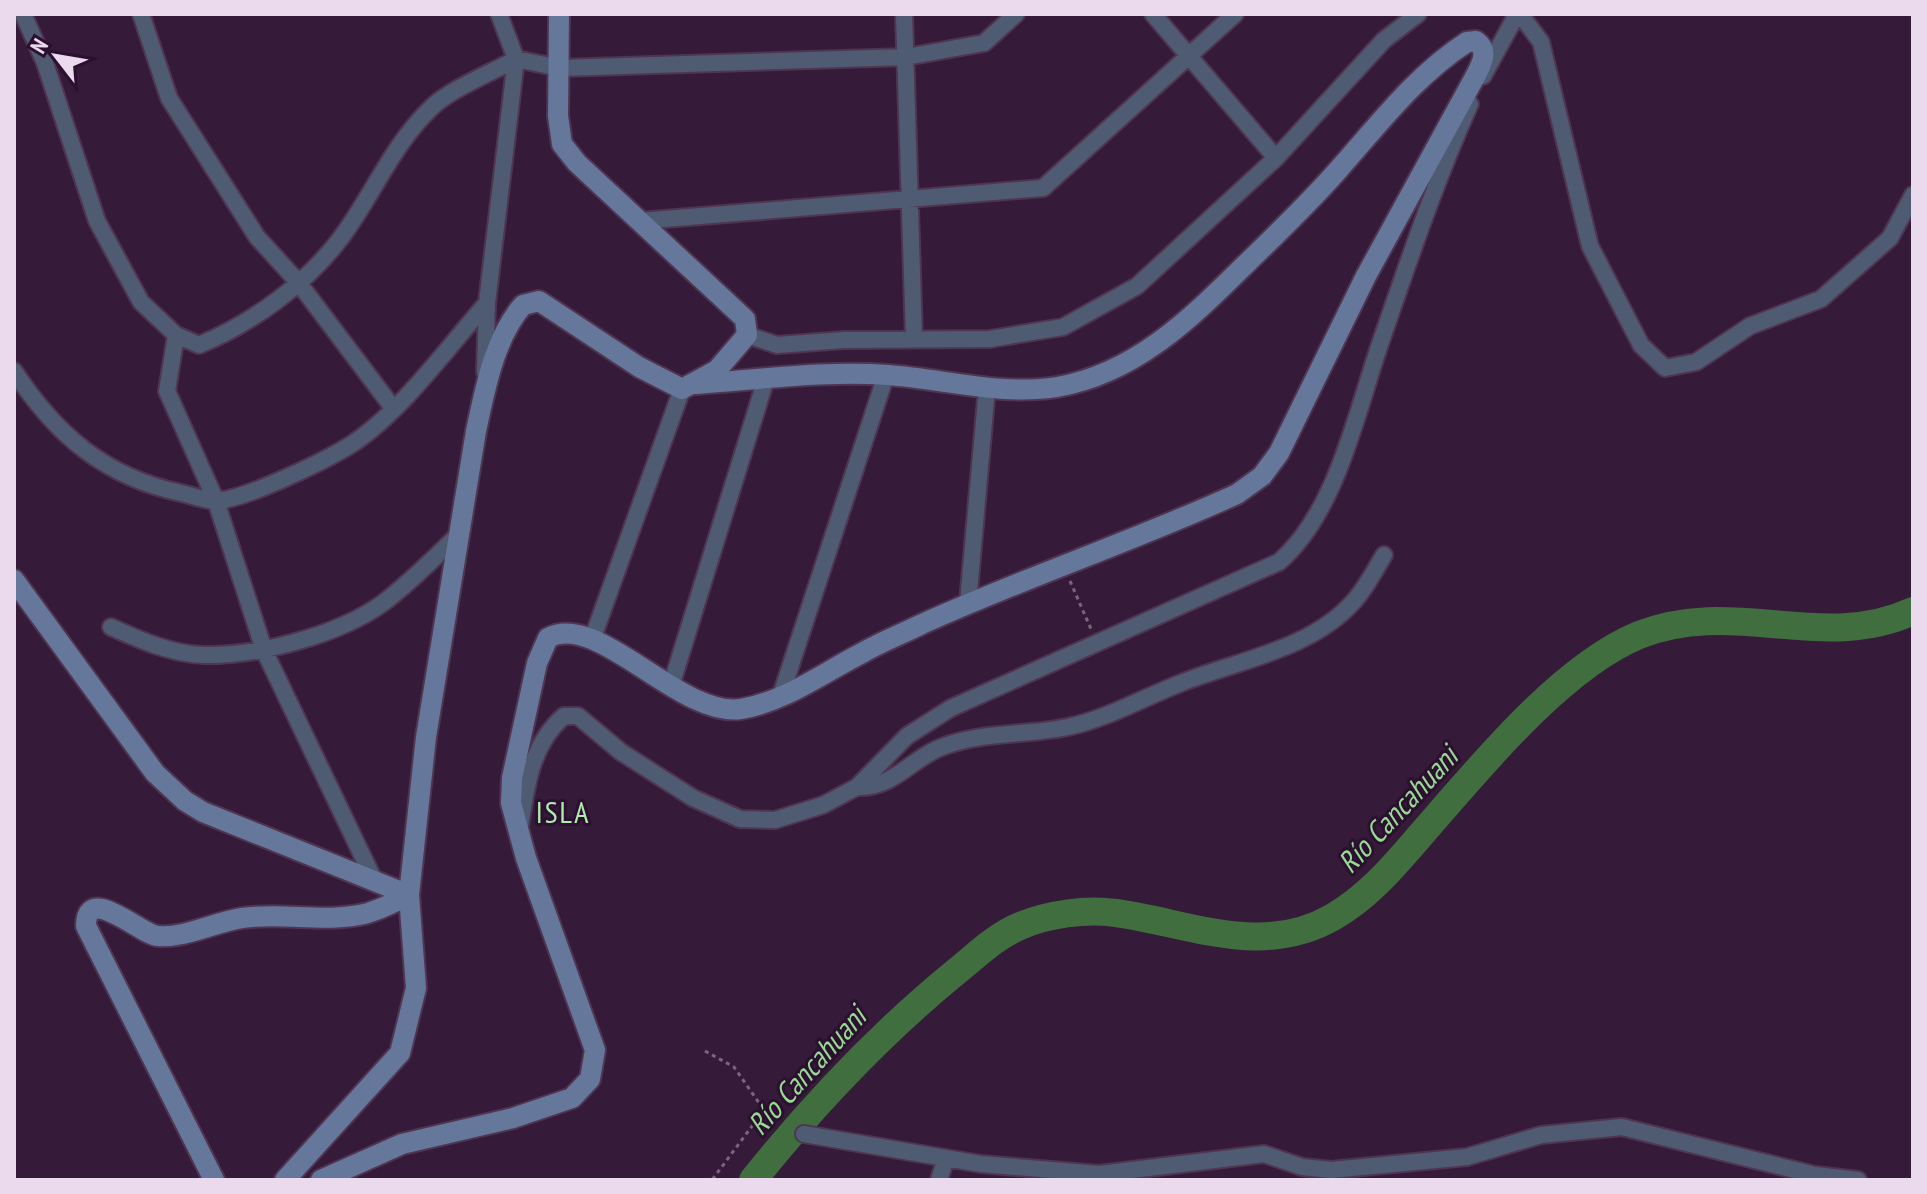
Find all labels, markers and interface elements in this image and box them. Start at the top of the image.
north arrow [16,16,96,96]
text: N [24,33,54,58]
water label: Río Cancahuani [1328,735,1468,881]
district label: ISLA [536,792,590,831]
water label: Río Cancahuani [738,995,876,1142]

